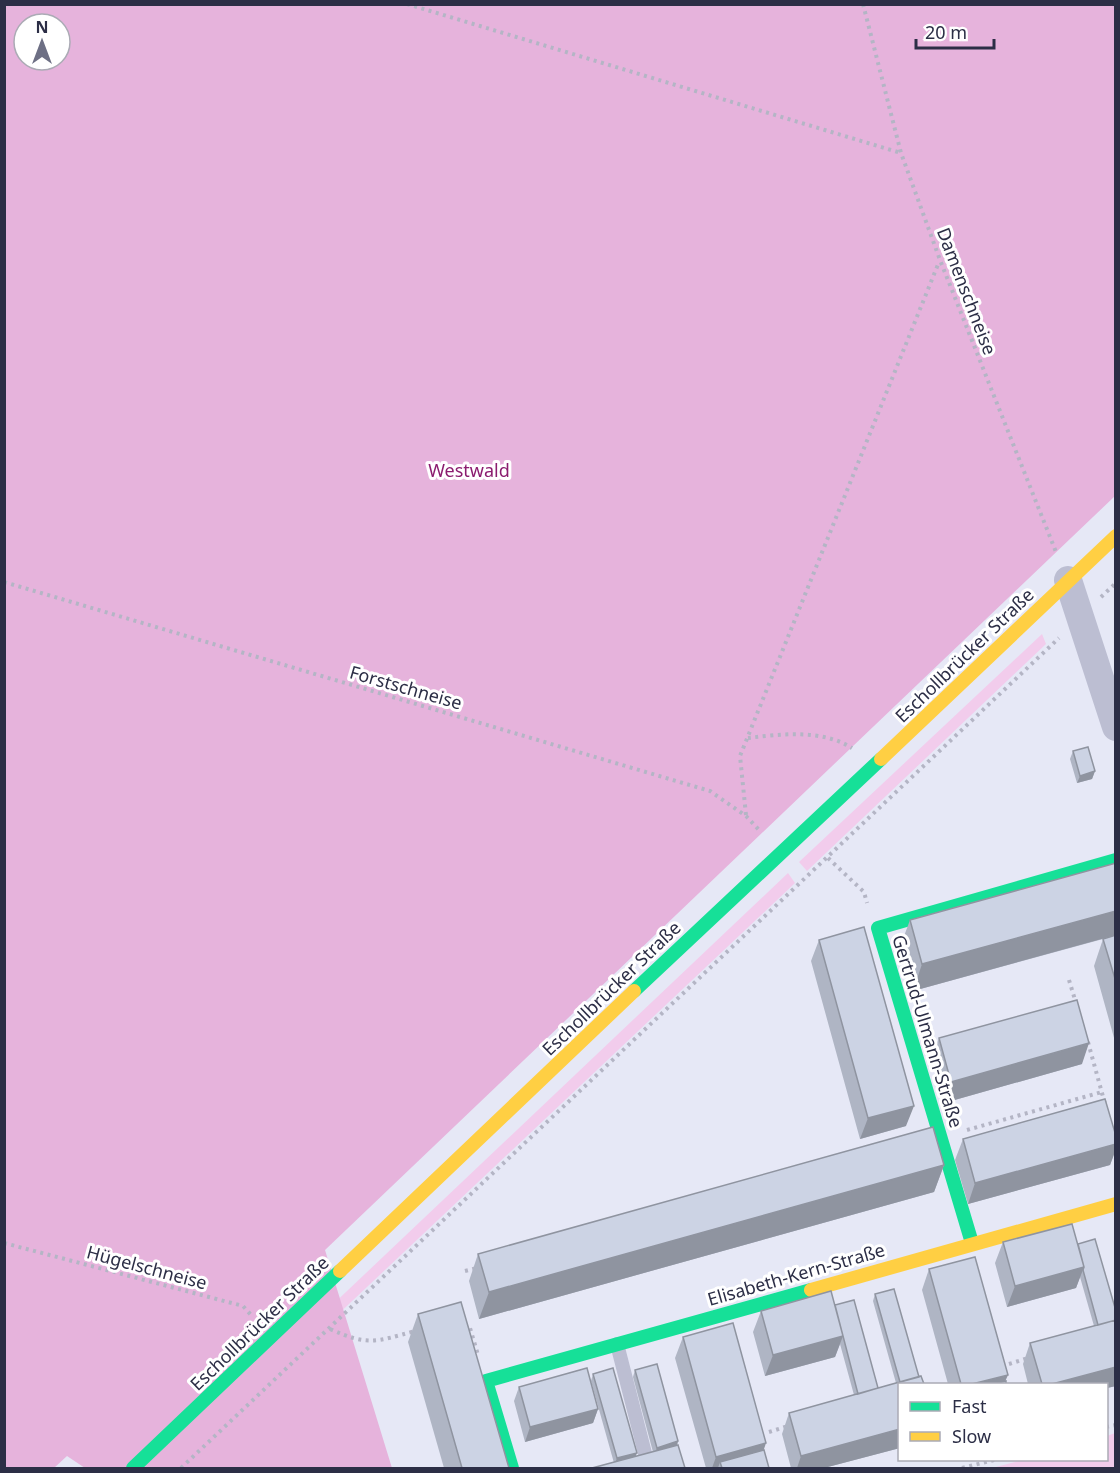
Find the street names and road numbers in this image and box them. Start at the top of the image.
street label: Damenschneise [932,224,1002,358]
street label: Eschollbrücker Straße [890,583,1038,727]
street label: Forstschneise [347,659,465,715]
street label: Eschollbrücker Straße [537,916,685,1060]
street label: Gertrud-Ulmann-Straße [887,932,969,1130]
street label: Elisabeth-Kern-Straße [705,1237,887,1311]
street label: Hügelschneise [84,1239,210,1295]
street label: Eschollbrücker Straße [185,1251,333,1395]

